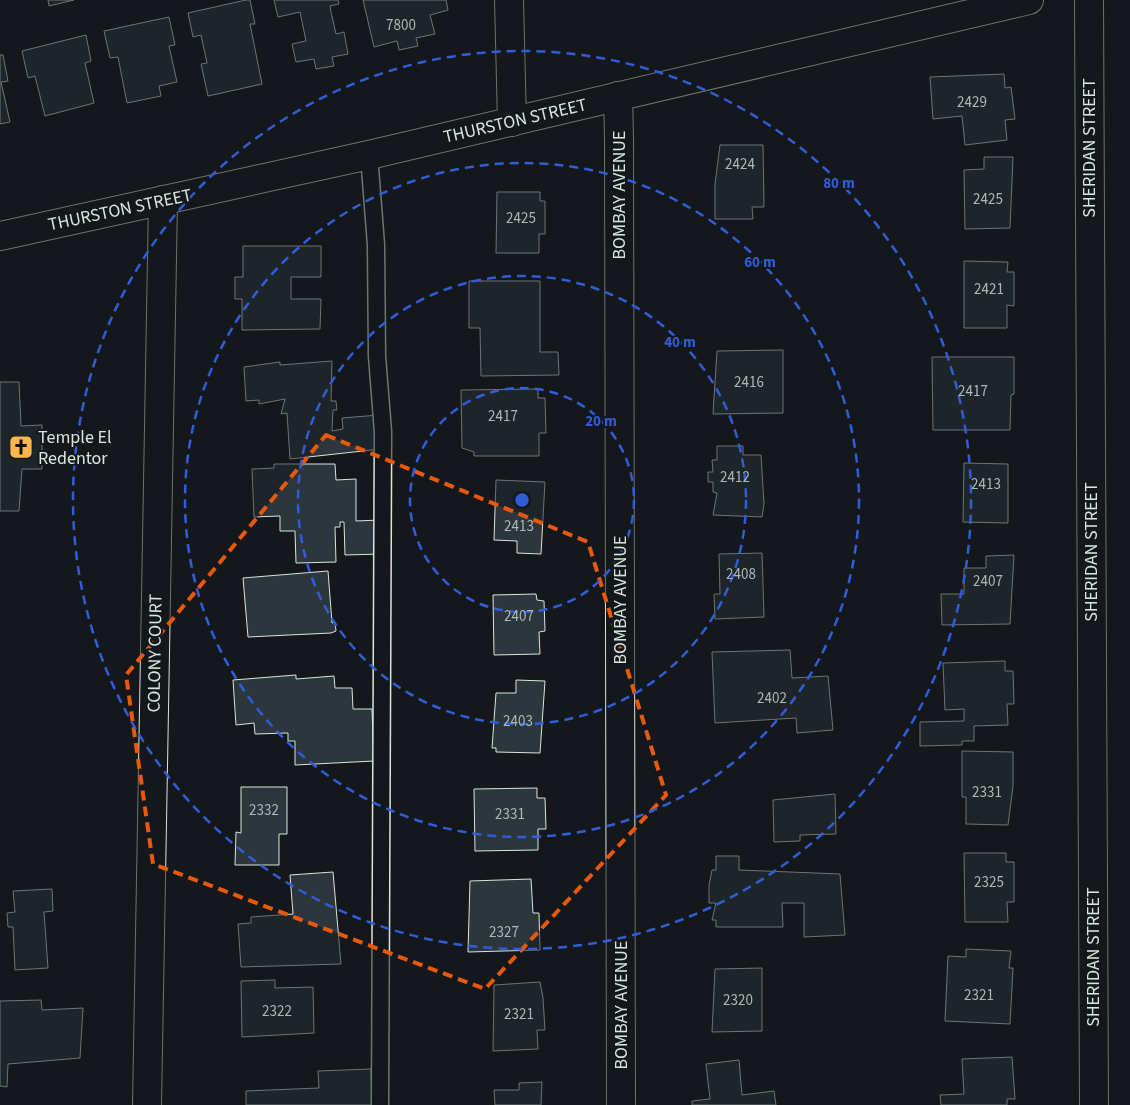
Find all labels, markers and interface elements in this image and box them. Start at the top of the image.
house number: 7800 [386,15,416,36]
street label: SHERIDAN STREET [1077,78,1102,218]
street label: THURSTON STREET [441,92,589,150]
house number: 2429 [957,92,987,113]
street label: BOMBAY AVENUE [607,131,632,259]
house number: 2424 [725,154,755,175]
text: 80 m [823,173,855,194]
street label: THURSTON STREET [46,182,195,237]
house number: 2425 [973,189,1003,210]
house number: 2425 [506,208,536,229]
text: 60 m [744,252,776,273]
house number: 2421 [974,279,1004,300]
text: 40 m [664,332,696,353]
house number: 2416 [734,372,764,393]
house number: 2417 [958,381,988,402]
house number: 2417 [488,406,518,427]
text: 20 m [585,411,617,432]
place label: Temple El Redentor [38,425,112,471]
church icon: Temple El Redentor [8,434,34,460]
house number: 2412 [720,467,750,488]
house number: 2413 [971,474,1001,495]
street label: SHERIDAN STREET [1079,482,1104,622]
centre of rings [513,491,531,509]
house number: 2413 [504,516,534,537]
street label: BOMBAY AVENUE [608,536,633,664]
house number: 2408 [726,564,756,585]
house number: 2407 [973,571,1003,592]
street label: COLONY COURT [141,593,169,713]
house number: 2407 [504,606,534,627]
house number: 2402 [757,688,787,709]
house number: 2403 [503,711,533,732]
house number: 2331 [972,782,1002,803]
house number: 2332 [249,800,279,821]
house number: 2331 [495,804,525,825]
house number: 2325 [974,872,1004,893]
street label: SHERIDAN STREET [1081,887,1106,1027]
house number: 2327 [489,922,519,943]
street label: BOMBAY AVENUE [609,941,634,1069]
house number: 2321 [964,985,994,1006]
house number: 2320 [723,990,753,1011]
house number: 2322 [262,1001,292,1022]
house number: 2321 [504,1004,534,1025]

